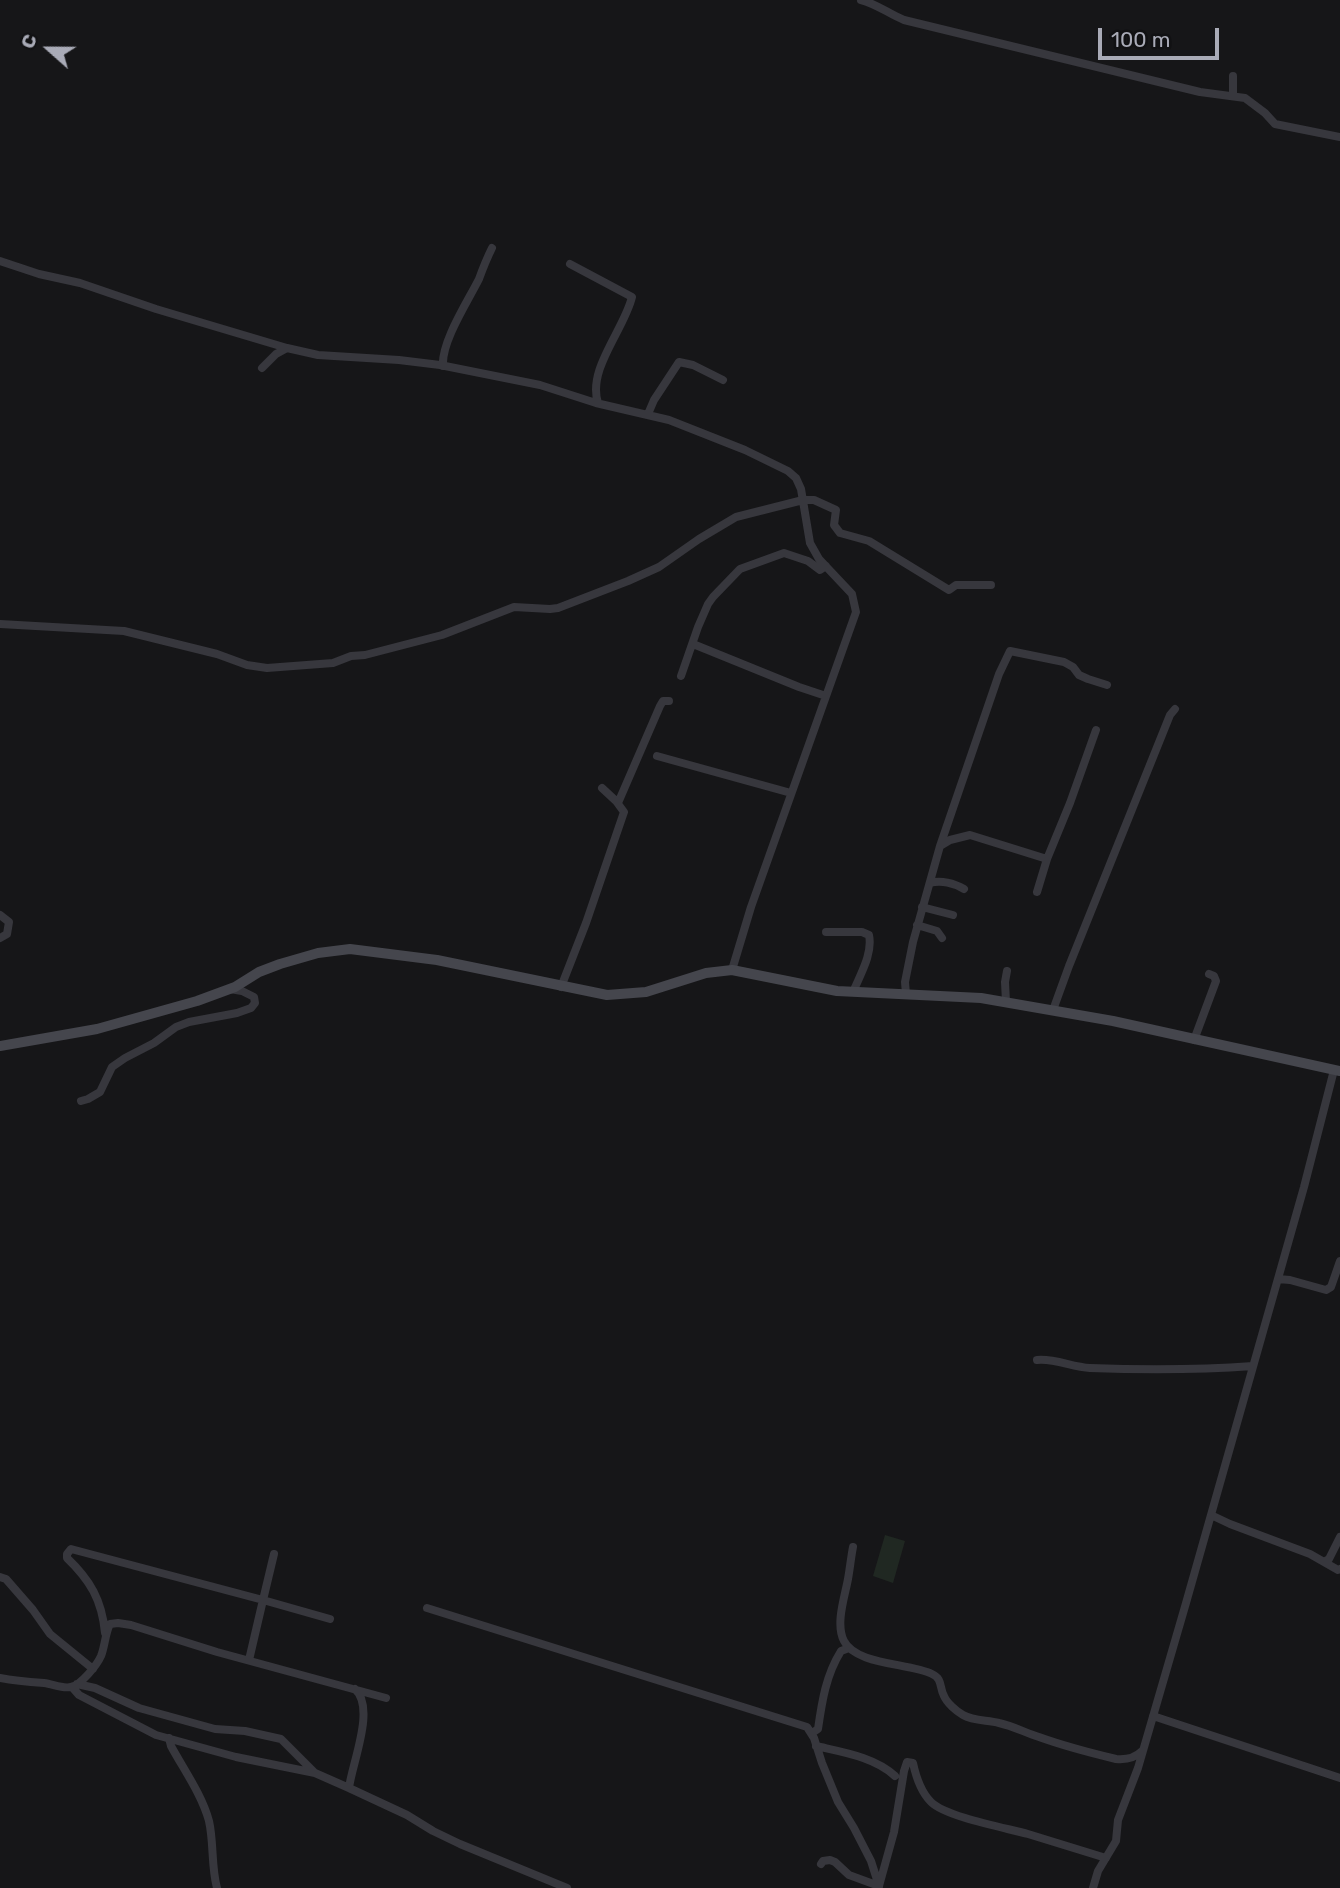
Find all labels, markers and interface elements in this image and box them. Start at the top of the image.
north arrow [14,14,84,84]
scale bar [1102,14,1223,58]
text: 100 m [1111,27,1170,52]
text: С [16,31,42,52]

